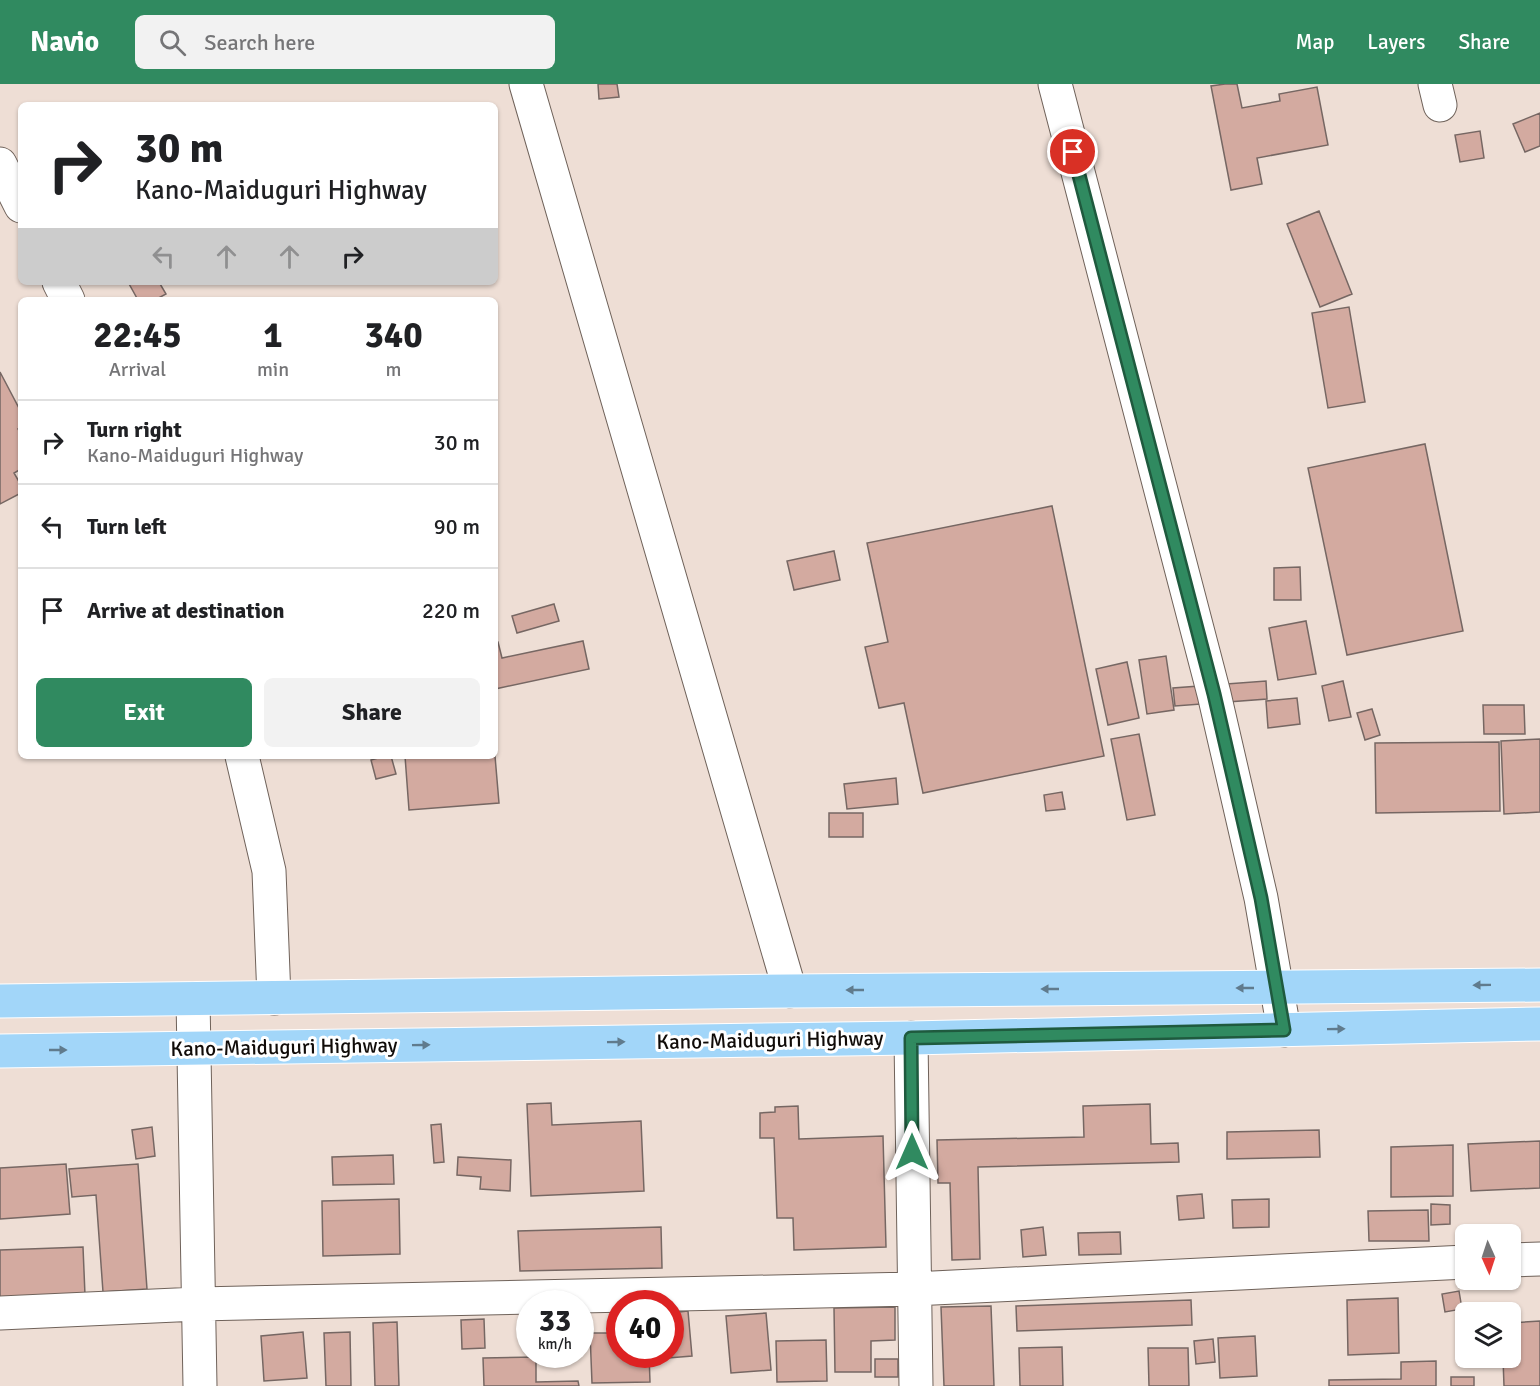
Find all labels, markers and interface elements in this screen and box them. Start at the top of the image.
search box [135,15,555,69]
text: Navio [30,25,99,59]
icon: search [156,26,189,59]
text: Search here [204,29,315,56]
text: Map [1296,29,1334,55]
text: Layers [1367,29,1425,55]
text: Share [1458,29,1510,55]
text: 30 m [135,123,224,174]
icon: right [36,126,114,204]
pin [1047,126,1098,177]
icon: arrive [1056,135,1089,168]
text: Kano-Maiduguri Highway [135,174,427,207]
icon: left [147,240,180,273]
icon: ahead [210,240,243,273]
icon: ahead [273,240,306,273]
icon: right [336,240,369,273]
text: 22:45 [93,313,182,358]
text: 1 [263,313,283,358]
text: 340 [364,313,423,358]
text: Arrival [109,357,166,382]
text: min [257,357,289,382]
text: m [386,357,402,382]
text: Turn right [87,416,182,443]
icon: right [36,426,69,459]
text: 30 m [434,429,480,456]
text: Kano-Maiduguri Highway [87,443,303,468]
icon: left [36,510,69,543]
text: Turn left [87,513,167,540]
text: 90 m [434,513,480,540]
icon: arrive [36,594,69,627]
text: Arrive at destination [87,597,284,624]
text: 220 m [422,597,480,624]
button: Exit [36,678,252,747]
button: Share [264,678,480,747]
one-way arrow [1472,981,1491,990]
one-way arrow [1235,983,1254,993]
one-way arrow [1040,984,1059,994]
one-way arrow [845,985,864,995]
one-way arrow [1327,1024,1346,1033]
street label: Kano-Maiduguri Highway [656,1025,884,1055]
street label: Kano-Maiduguri Highway [170,1032,398,1062]
one-way arrow [607,1038,626,1047]
one-way arrow [412,1041,431,1050]
one-way arrow [49,1045,68,1055]
position arrow [880,1120,944,1184]
north arrow [1455,1224,1521,1290]
map controls [1455,1224,1521,1368]
speed limit sign: 40 [606,1290,684,1368]
button: layers [1455,1302,1521,1368]
text: 33 [539,1303,571,1340]
text: km/h [538,1335,572,1353]

